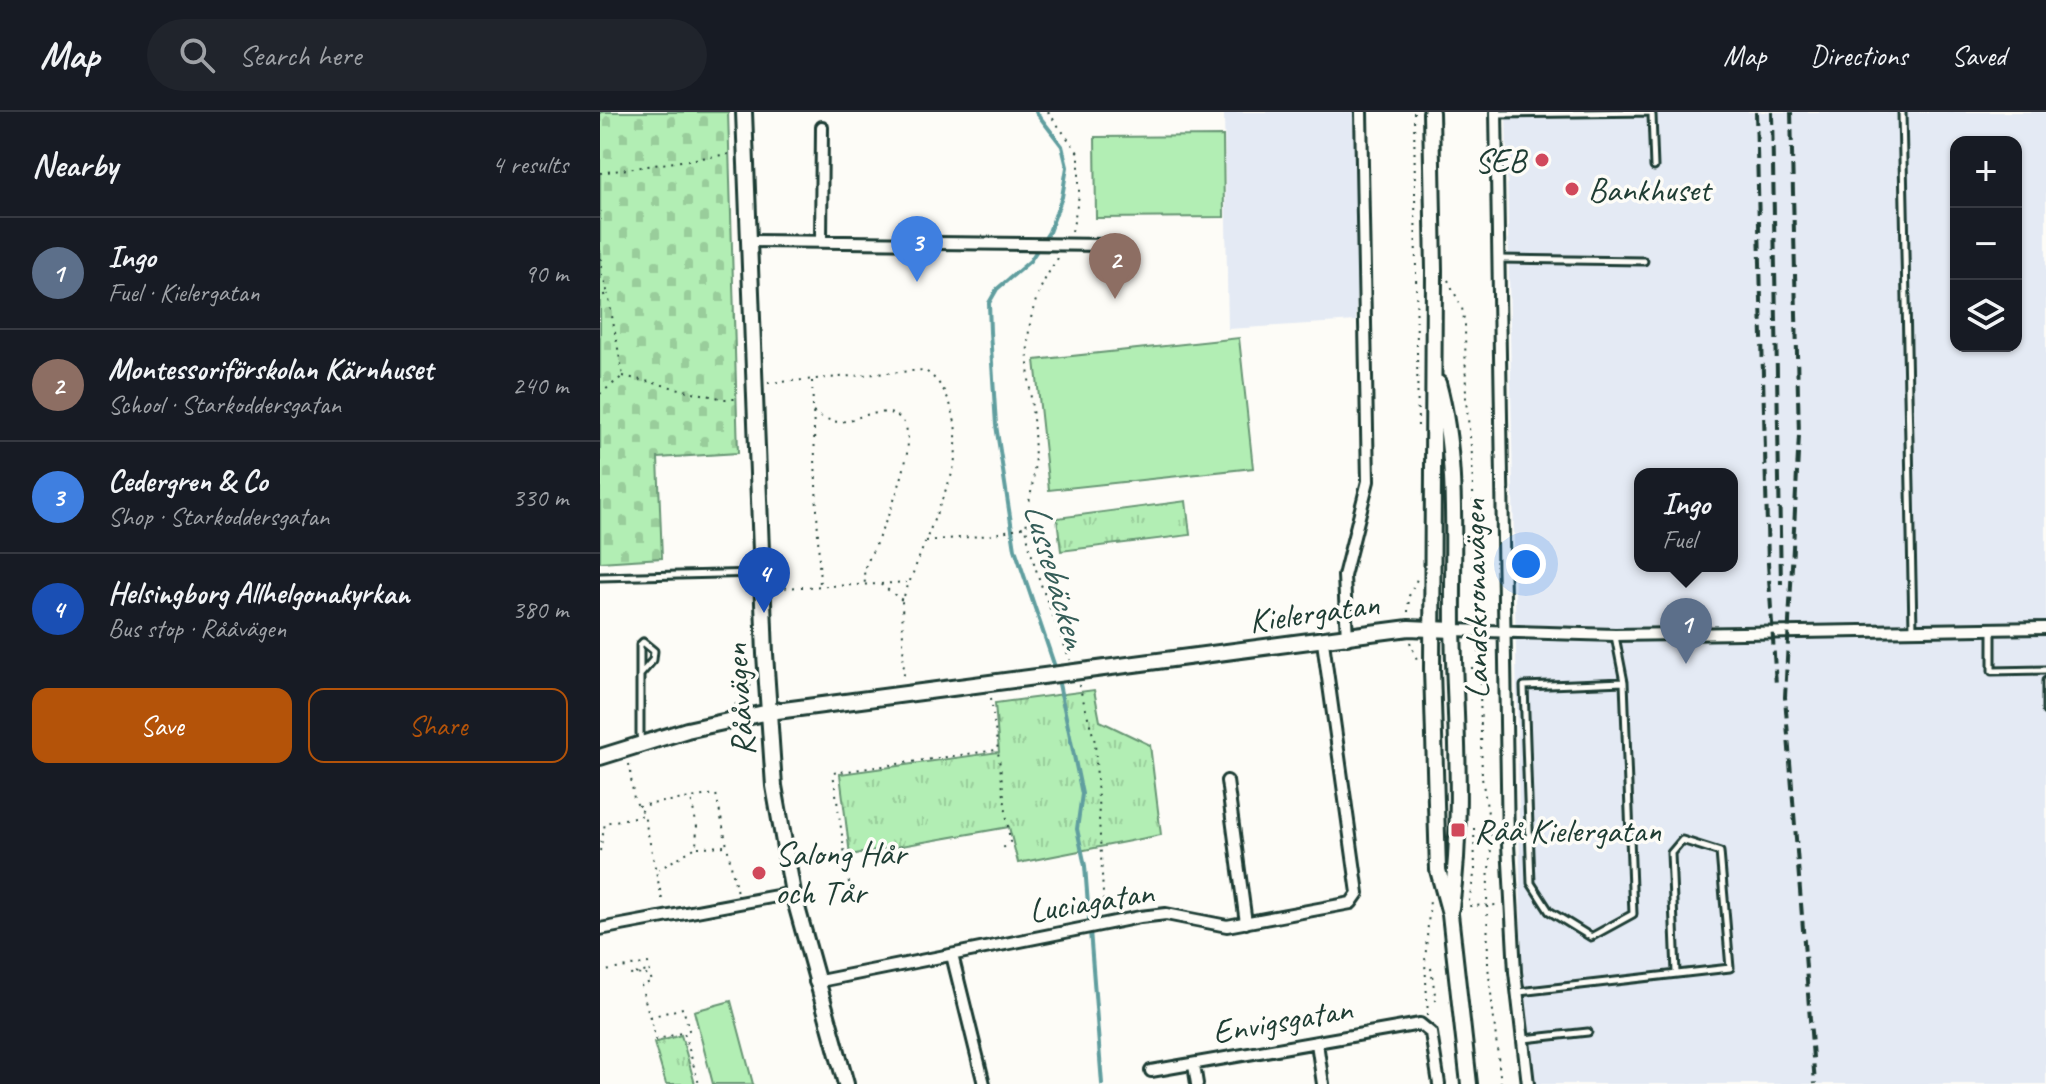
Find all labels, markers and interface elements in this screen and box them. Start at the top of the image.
search box [147,19,707,91]
text: Map [40,32,99,79]
icon: search [175,33,219,77]
text: Search here [239,36,361,74]
text: Map [1723,38,1766,73]
text: Directions [1810,38,1908,73]
text: Saved [1952,38,2006,73]
map controls [1950,136,2022,352]
button: + [1950,136,2022,208]
place label: SEB [1474,139,1529,182]
text: Nearby [32,143,118,186]
text: 4 results [492,148,568,181]
marker: SEB [1533,151,1551,169]
place label: Bankhuset [1588,168,1714,211]
marker: Bankhuset [1563,180,1581,198]
button: − [1950,208,2022,280]
pin: 3 [891,216,943,282]
pin: 2 [1089,233,1141,299]
text: Ingo [108,238,156,276]
text: 1 [52,257,64,290]
text: 90 m [524,257,568,290]
text: Fuel · Kielergatan [108,276,260,309]
button: layers [1950,280,2022,352]
text: Montessoriförskolan Kärnhuset [108,350,433,388]
text: 2 [52,369,64,402]
text: 240 m [512,369,568,402]
text: School · Starkoddersgatan [108,388,341,421]
text: Cedergren & Co [108,462,267,500]
popup [1634,468,1738,572]
text: 3 [52,481,64,514]
text: 330 m [512,481,568,514]
text: Ingo [1662,485,1710,523]
water label: Lussebäcken [1013,497,1100,656]
street label: Landskronavägen [1452,498,1498,699]
text: Shop · Starkoddersgatan [108,500,329,533]
text: Fuel [1662,523,1696,556]
your location [1506,544,1546,584]
pin: 4 [738,547,790,613]
text: Helsingborg Allhelgonakyrkan [108,574,409,612]
street label: Kielergatan [1246,582,1382,642]
text: 4 [52,593,64,626]
text: 380 m [512,593,568,626]
pin: 1 [1660,598,1712,664]
text: Bus stop · Rååvägen [108,612,286,645]
street label: Rååvägen [714,642,764,758]
button: Save [32,688,292,763]
button: Share [308,688,568,763]
place label: Råå Kielergatan [1474,809,1662,852]
marker: Råå Kielergatan [1449,821,1467,839]
place label: Salong Hår och Tår [775,832,909,914]
marker: Salong Hår och Tår [750,864,768,882]
street label: Luciagatan [1026,870,1158,932]
street label: Envigsgatan [1209,986,1357,1053]

